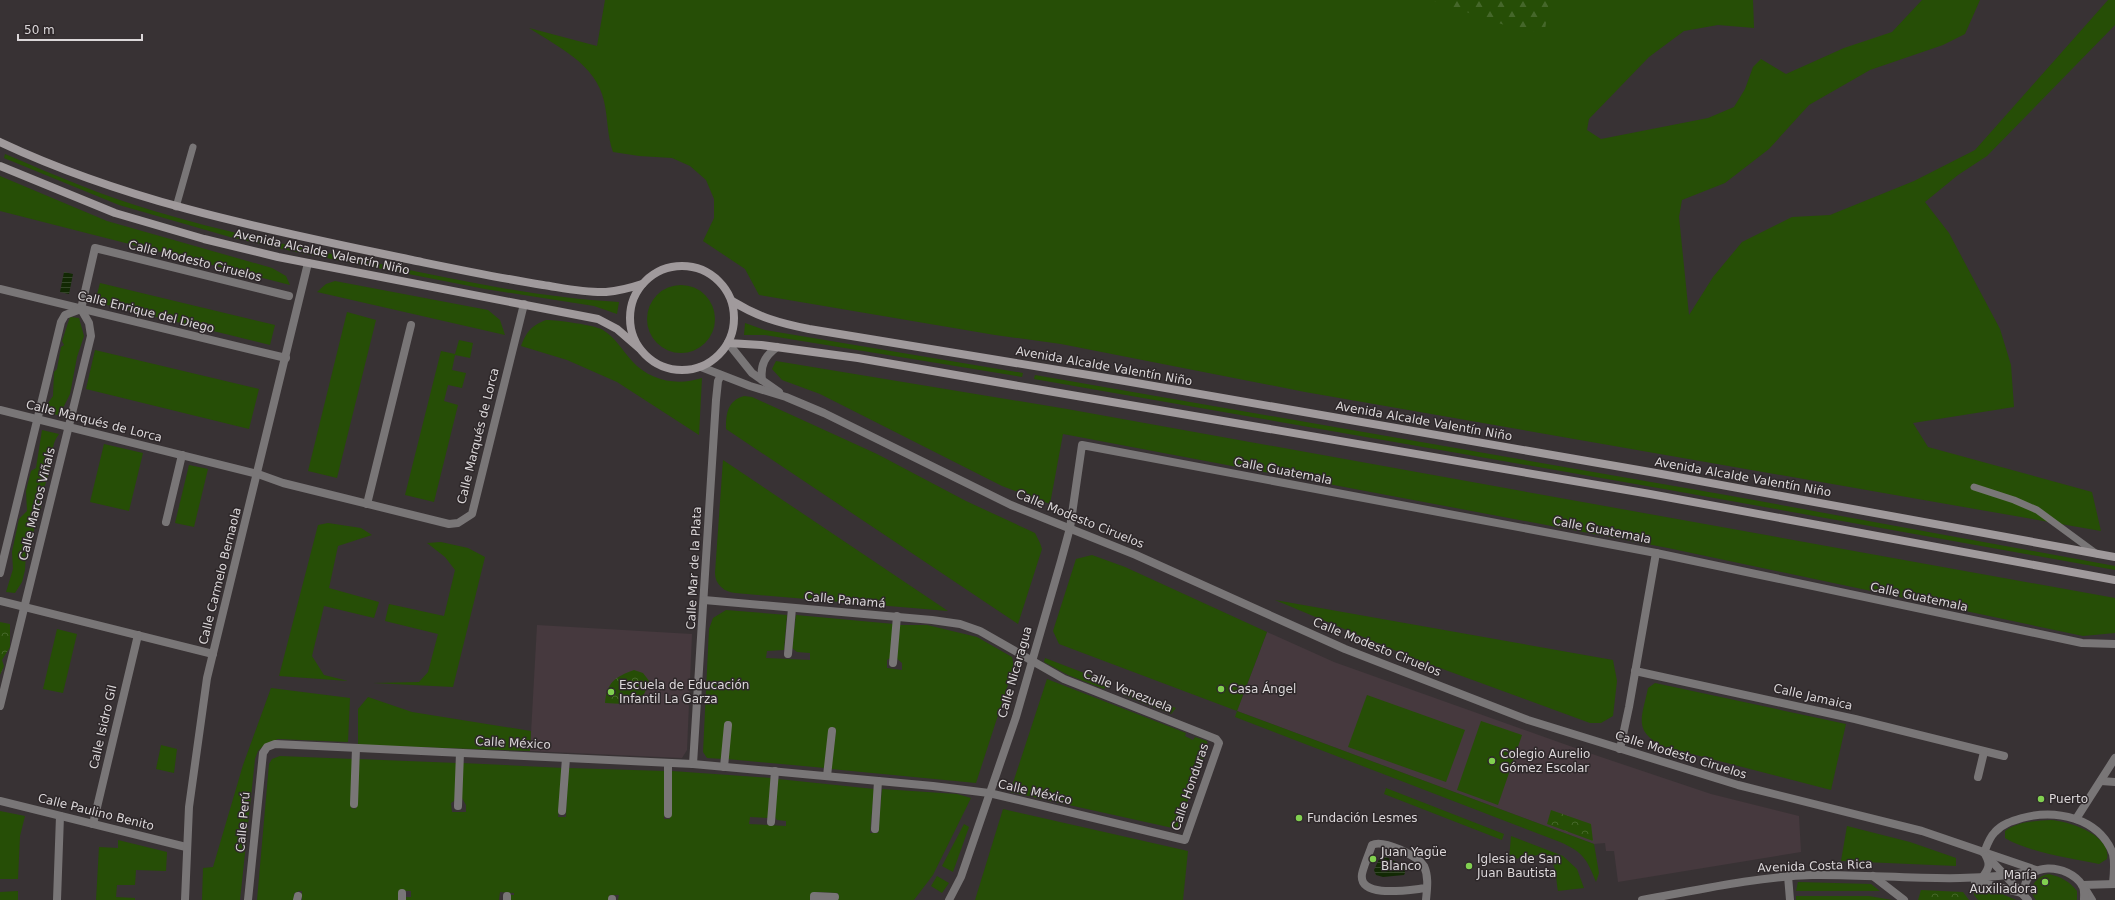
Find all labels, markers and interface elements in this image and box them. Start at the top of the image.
scale bar [18,16,142,42]
text: 50 m [24,23,55,37]
street label: Avenida Alcalde Valentín Niño [233,227,411,277]
street label: Calle Modesto Ciruelos [127,238,263,284]
street label: Calle Enrique del Diego [76,288,216,336]
street label: Avenida Alcalde Valentín Niño [1015,344,1193,388]
street label: Calle Marqués de Lorca [454,366,502,506]
street label: Calle Marqués de Lorca [24,397,164,445]
street label: Avenida Alcalde Valentín Niño [1335,399,1513,443]
street label: Calle Marcos Viñals [16,446,58,562]
street label: Calle Guatemala [1233,455,1333,487]
street label: Avenida Alcalde Valentín Niño [1654,455,1832,499]
street label: Calle Modesto Ciruelos [1014,487,1146,551]
street label: Calle Carmelo Bernaola [196,506,244,646]
street label: Calle Mar de la Plata [684,506,704,630]
street label: Calle Guatemala [1552,514,1652,546]
street label: Calle Guatemala [1869,580,1969,614]
street label: Calle Panamá [804,589,886,611]
street label: Calle Modesto Ciruelos [1311,615,1443,679]
street label: Calle Nicaragua [995,625,1035,719]
street label: Calle Venezuela [1081,667,1175,715]
place label: Escuela de Educación Infantil La Garza [619,678,749,706]
place label: Casa Ángel [1229,681,1296,696]
street label: Calle Jamaica [1772,681,1854,713]
street label: Calle Isidro Gil [86,683,120,771]
marker: Casa Ángel [1216,684,1226,694]
marker: Escuela de Educación Infantil La Garza [606,687,616,697]
street label: Calle Modesto Ciruelos [1613,728,1749,782]
street label: Calle México [475,734,551,752]
street label: Calle Honduras [1169,742,1211,832]
place label: Colegio Aurelio Gómez Escolar [1500,747,1590,775]
marker: Colegio Aurelio Gómez Escolar [1487,756,1497,766]
street label: Calle México [997,777,1073,807]
street label: Calle Paulino Benito [36,791,156,833]
street label: Calle Perú [233,791,253,853]
place label: Puerto [2049,792,2088,806]
marker: Puerto [2036,794,2046,804]
place label: Fundación Lesmes [1307,811,1418,825]
marker: Fundación Lesmes [1294,813,1304,823]
place label: Juan Yagüe Blanco [1380,845,1447,873]
place label: Iglesia de San Juan Bautista [1476,852,1561,880]
marker: Juan Yagüe Blanco [1368,854,1378,864]
street label: Avenida Costa Rica [1757,857,1873,875]
marker: Iglesia de San Juan Bautista [1464,861,1474,871]
place label: María Auxiliadora [1969,868,2037,896]
marker: María Auxiliadora [2040,877,2050,887]

